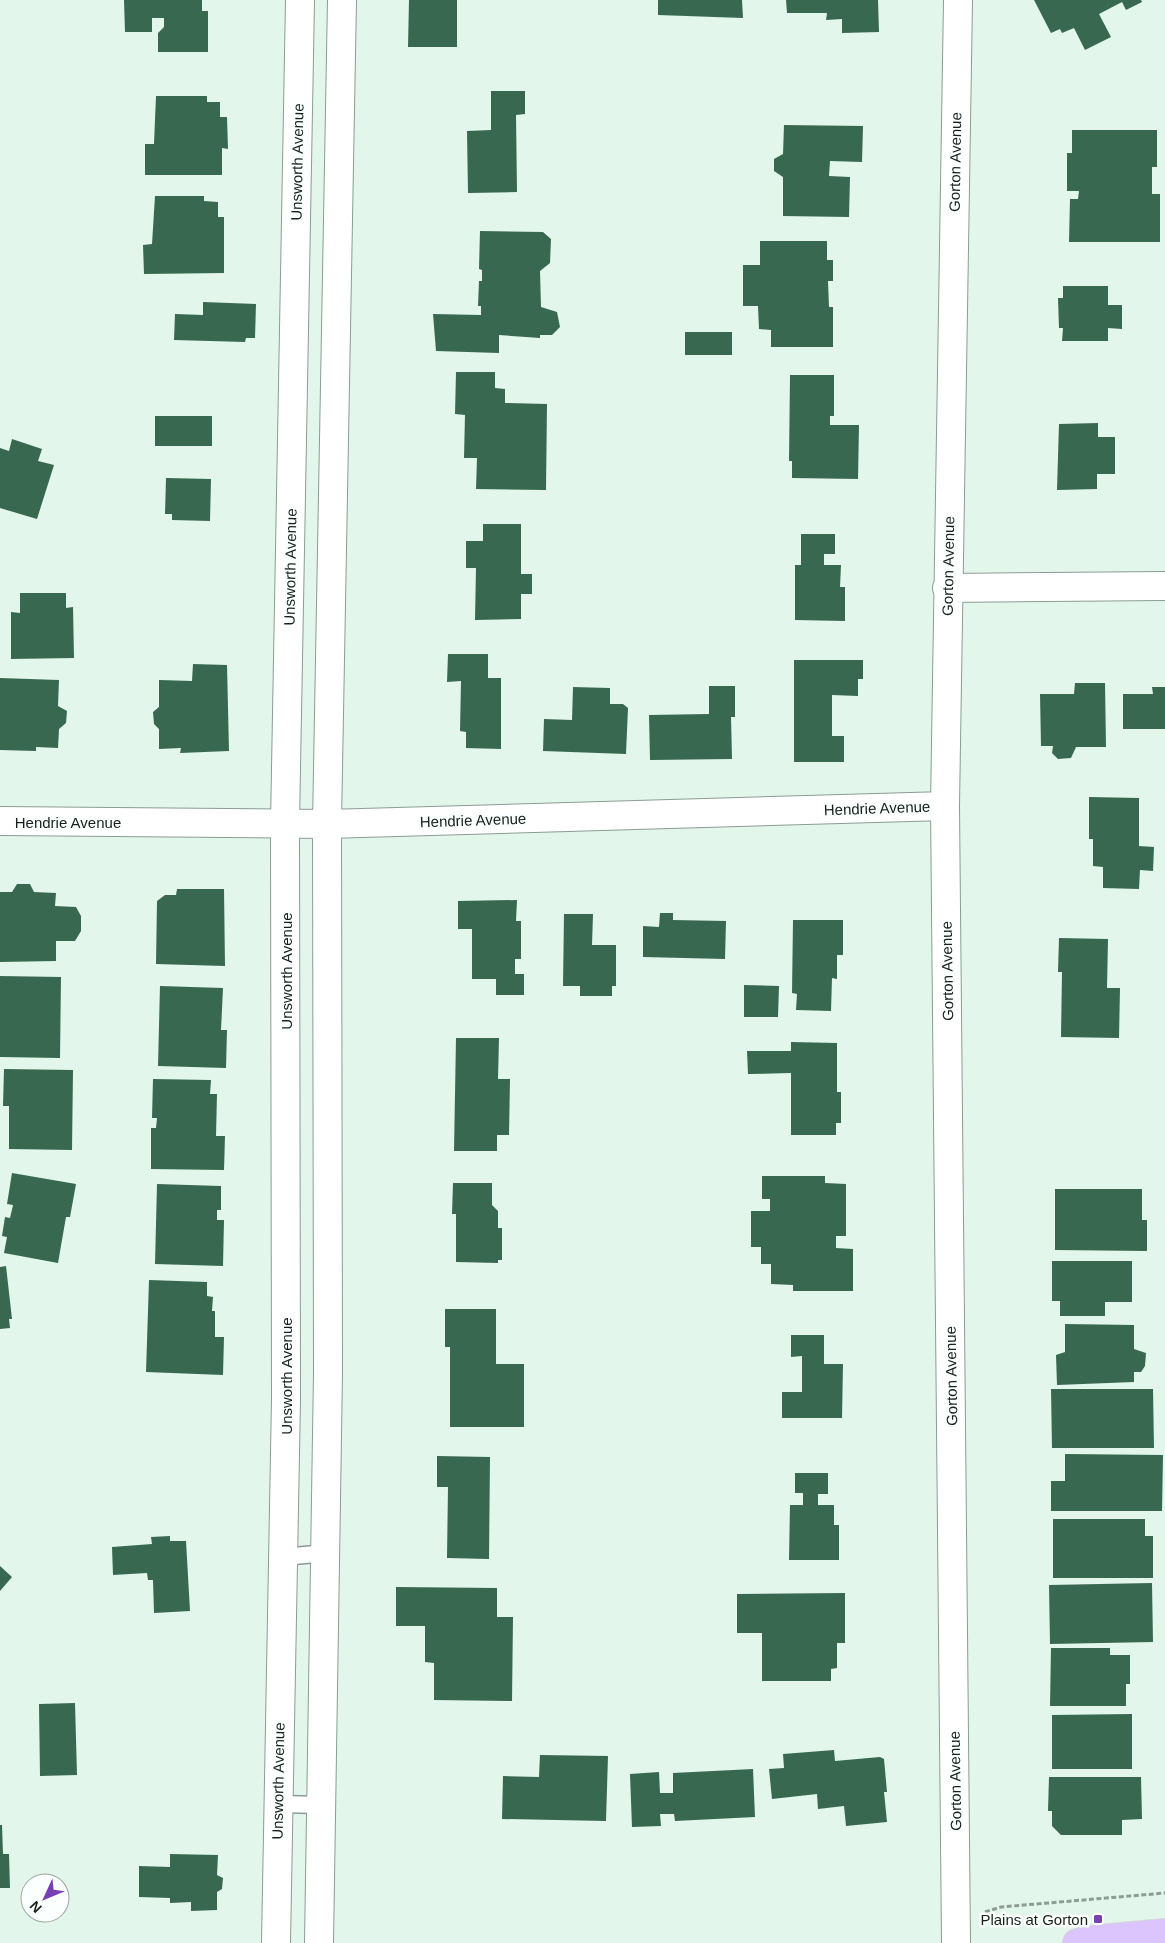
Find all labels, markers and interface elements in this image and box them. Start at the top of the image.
street label: Unsworth Avenue [287,103,307,221]
street label: Gorton Avenue [946,112,964,212]
street label: Unsworth Avenue [280,508,300,626]
street label: Gorton Avenue [939,516,957,616]
street label: Hendrie Avenue [823,798,931,818]
street label: Hendrie Avenue [419,810,527,830]
street label: Hendrie Avenue [15,814,121,831]
street label: Unsworth Avenue [278,912,295,1030]
street label: Gorton Avenue [938,921,956,1021]
street label: Unsworth Avenue [278,1317,295,1435]
street label: Gorton Avenue [942,1326,960,1426]
street label: Unsworth Avenue [268,1722,288,1840]
street label: Gorton Avenue [946,1731,964,1831]
north arrow [20,1873,70,1923]
text: N [26,1898,45,1916]
place label: Plains at Gorton [980,1911,1088,1928]
marker: Plains at Gorton [1092,1913,1104,1925]

